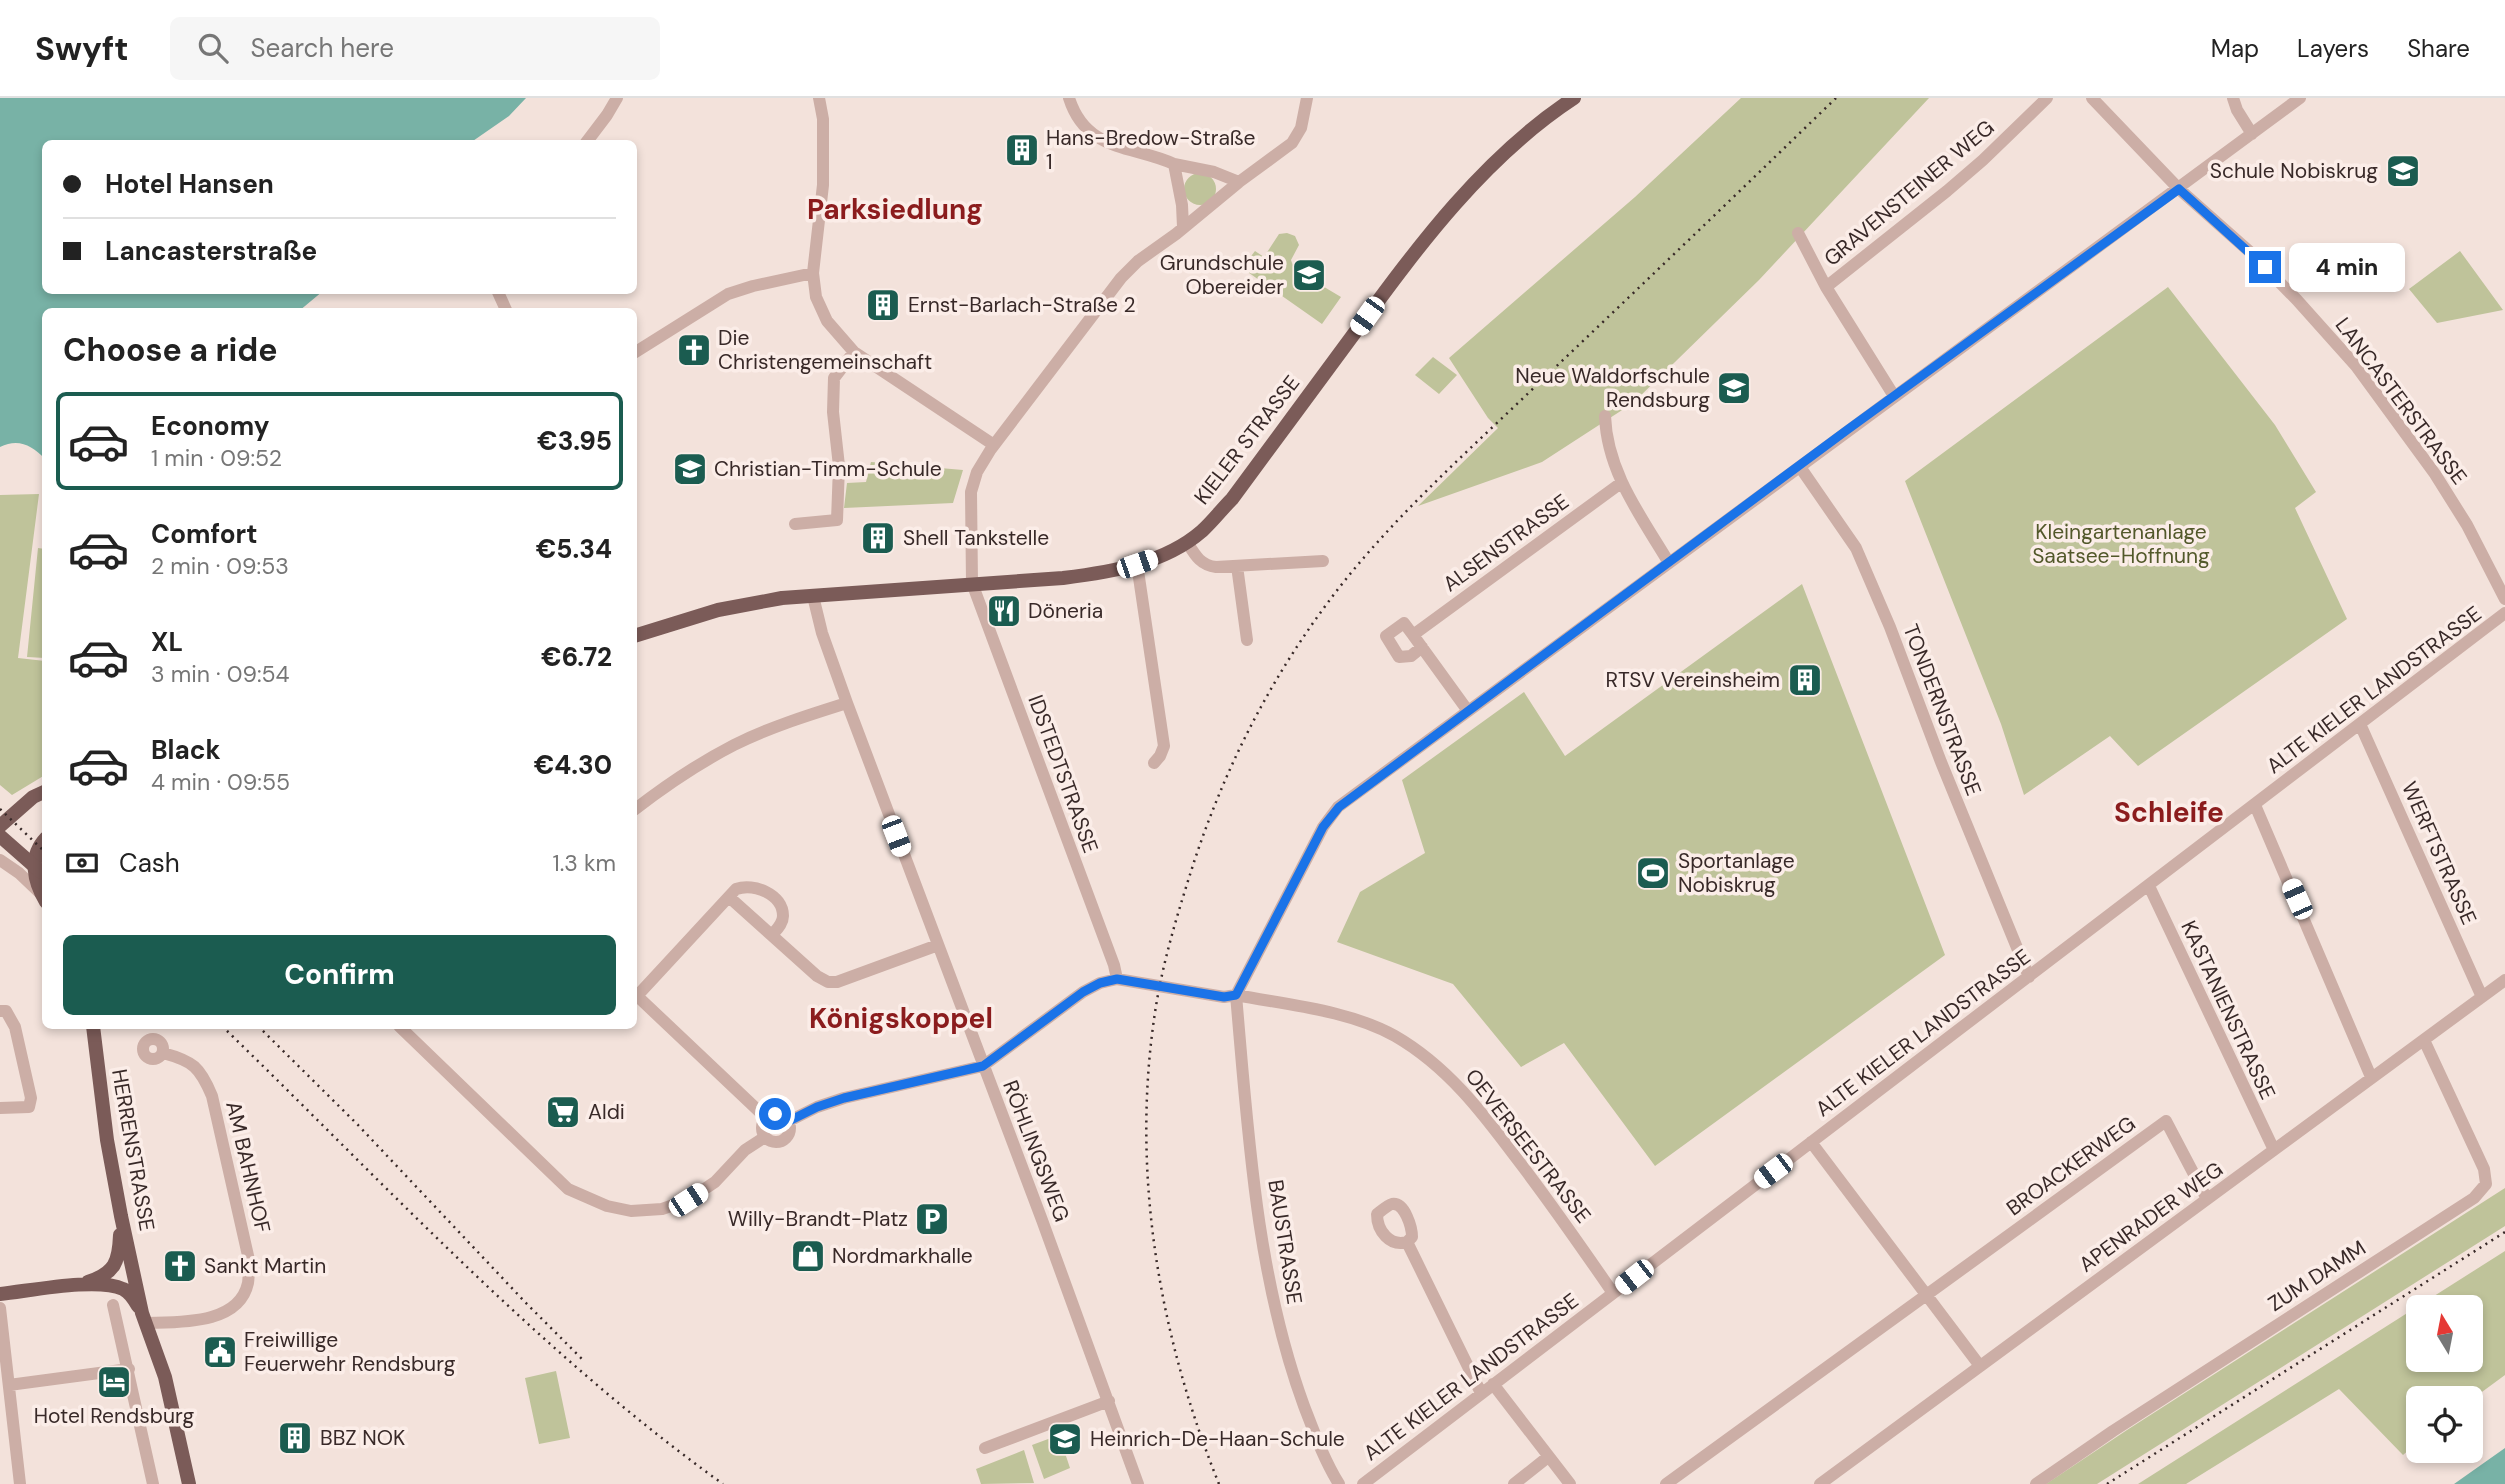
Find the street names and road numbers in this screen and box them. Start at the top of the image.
street label: GRAVENSTEINER WEG [1818,114,2000,272]
street label: LANCASTERSTRASSE [2329,312,2473,490]
street label: KIELER STRASSE [1188,370,1306,510]
street label: ALSENSTRASSE [1437,488,1575,598]
street label: ALTE KIELER LANDSTRASSE [2261,600,2487,780]
street label: TONDERNSTRASSE [1896,620,1988,800]
street label: IDSTEDTSTRASSE [1021,691,1105,857]
street label: WERFTSTRASSE [2395,777,2483,929]
street label: KASTANIENSTRASSE [2174,916,2282,1104]
street label: ALTE KIELER LANDSTRASSE [1810,943,2036,1123]
street label: OEVERSEESTRASSE [1459,1063,1597,1229]
street label: HERRENSTRASSE [105,1067,161,1233]
street label: RÖHLINGSWEG [996,1076,1076,1226]
street label: AM BAHNHOF [219,1098,277,1236]
street label: BROACKERWEG [2001,1110,2141,1222]
street label: APENRADER WEG [2073,1155,2229,1279]
street label: BAUSTRASSE [1261,1178,1309,1306]
street label: ZUM DAMM [2263,1234,2371,1318]
street label: ALTE KIELER LANDSTRASSE [1358,1287,1584,1467]

